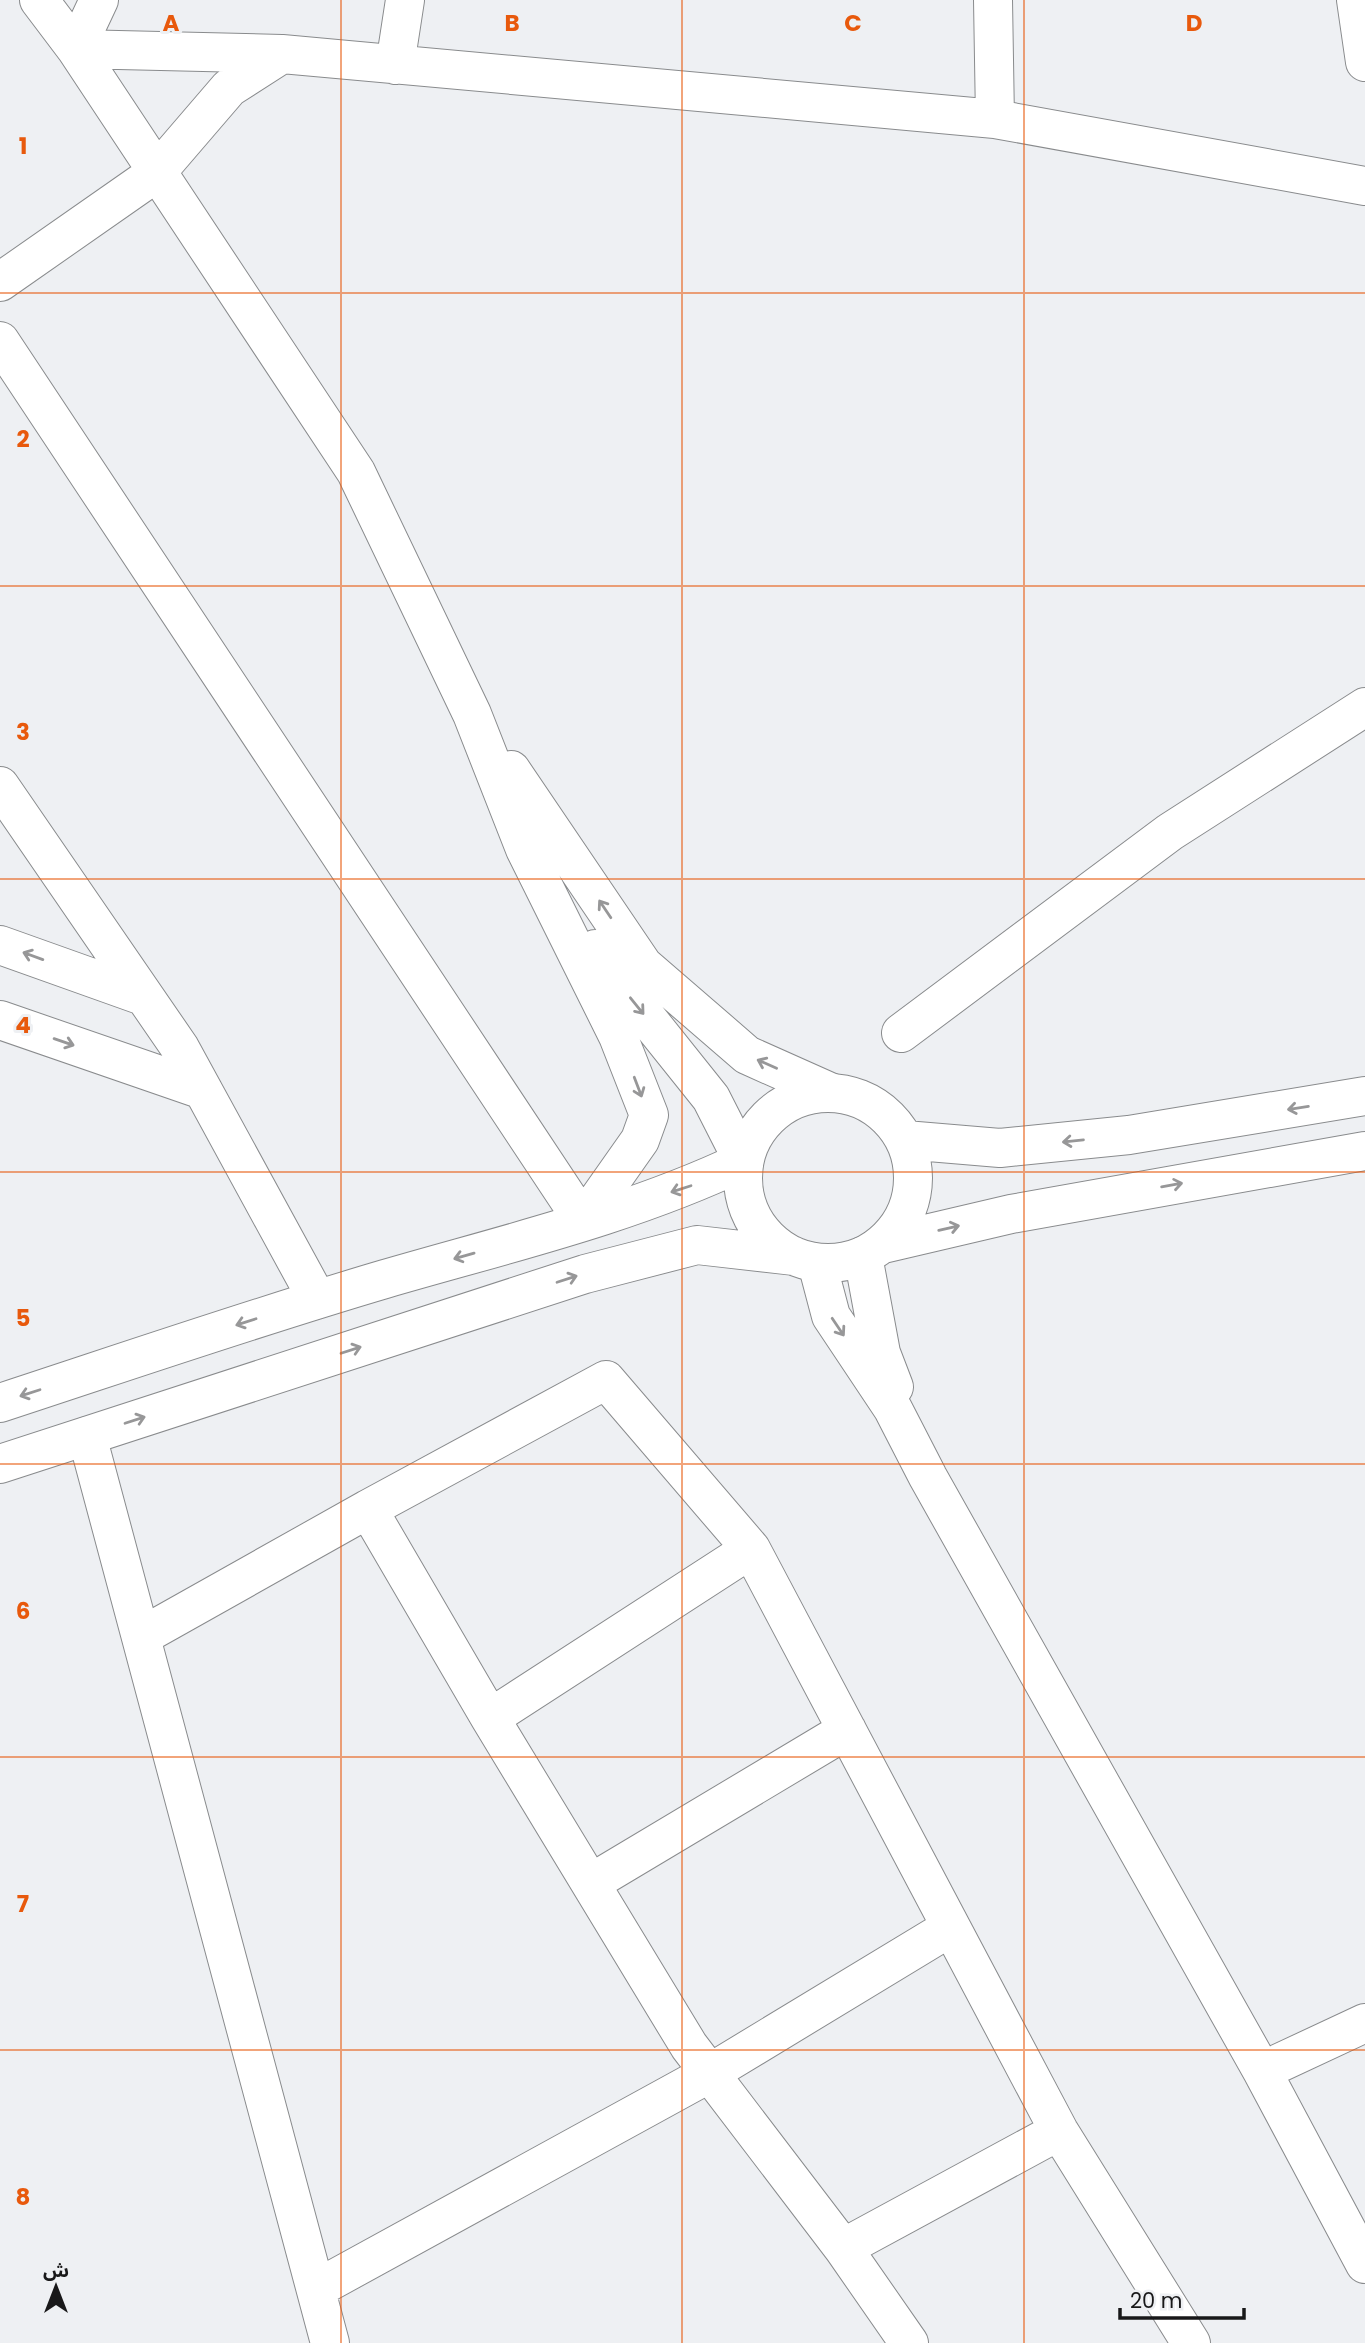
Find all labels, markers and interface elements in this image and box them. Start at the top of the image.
text: A [163,7,180,39]
text: B [504,7,520,39]
text: C [844,7,862,39]
text: D [1186,7,1202,39]
text: 1 [19,130,27,162]
text: 2 [16,423,30,455]
text: 3 [16,716,30,748]
one-way arrow [598,900,612,919]
one-way arrow [22,949,44,961]
one-way arrow [629,996,645,1014]
text: 4 [15,1009,31,1041]
one-way arrow [53,1037,75,1049]
one-way arrow [757,1057,779,1070]
one-way arrow [633,1076,646,1098]
one-way arrow [1287,1102,1310,1115]
one-way arrow [1062,1134,1085,1147]
one-way arrow [1160,1178,1183,1191]
one-way arrow [670,1183,692,1196]
one-way arrow [937,1221,960,1235]
one-way arrow [453,1250,475,1263]
one-way arrow [556,1272,578,1284]
text: 5 [16,1302,30,1334]
one-way arrow [235,1317,257,1330]
one-way arrow [831,1317,845,1336]
one-way arrow [340,1343,362,1355]
one-way arrow [19,1388,41,1400]
one-way arrow [124,1413,146,1426]
text: 6 [16,1595,30,1627]
text: 7 [17,1888,29,1920]
text: 8 [16,2181,30,2213]
north arrow [21,2252,91,2322]
text: ش [43,2257,69,2284]
scale bar [1120,2276,1244,2320]
text: 20 m [1130,2286,1183,2315]

